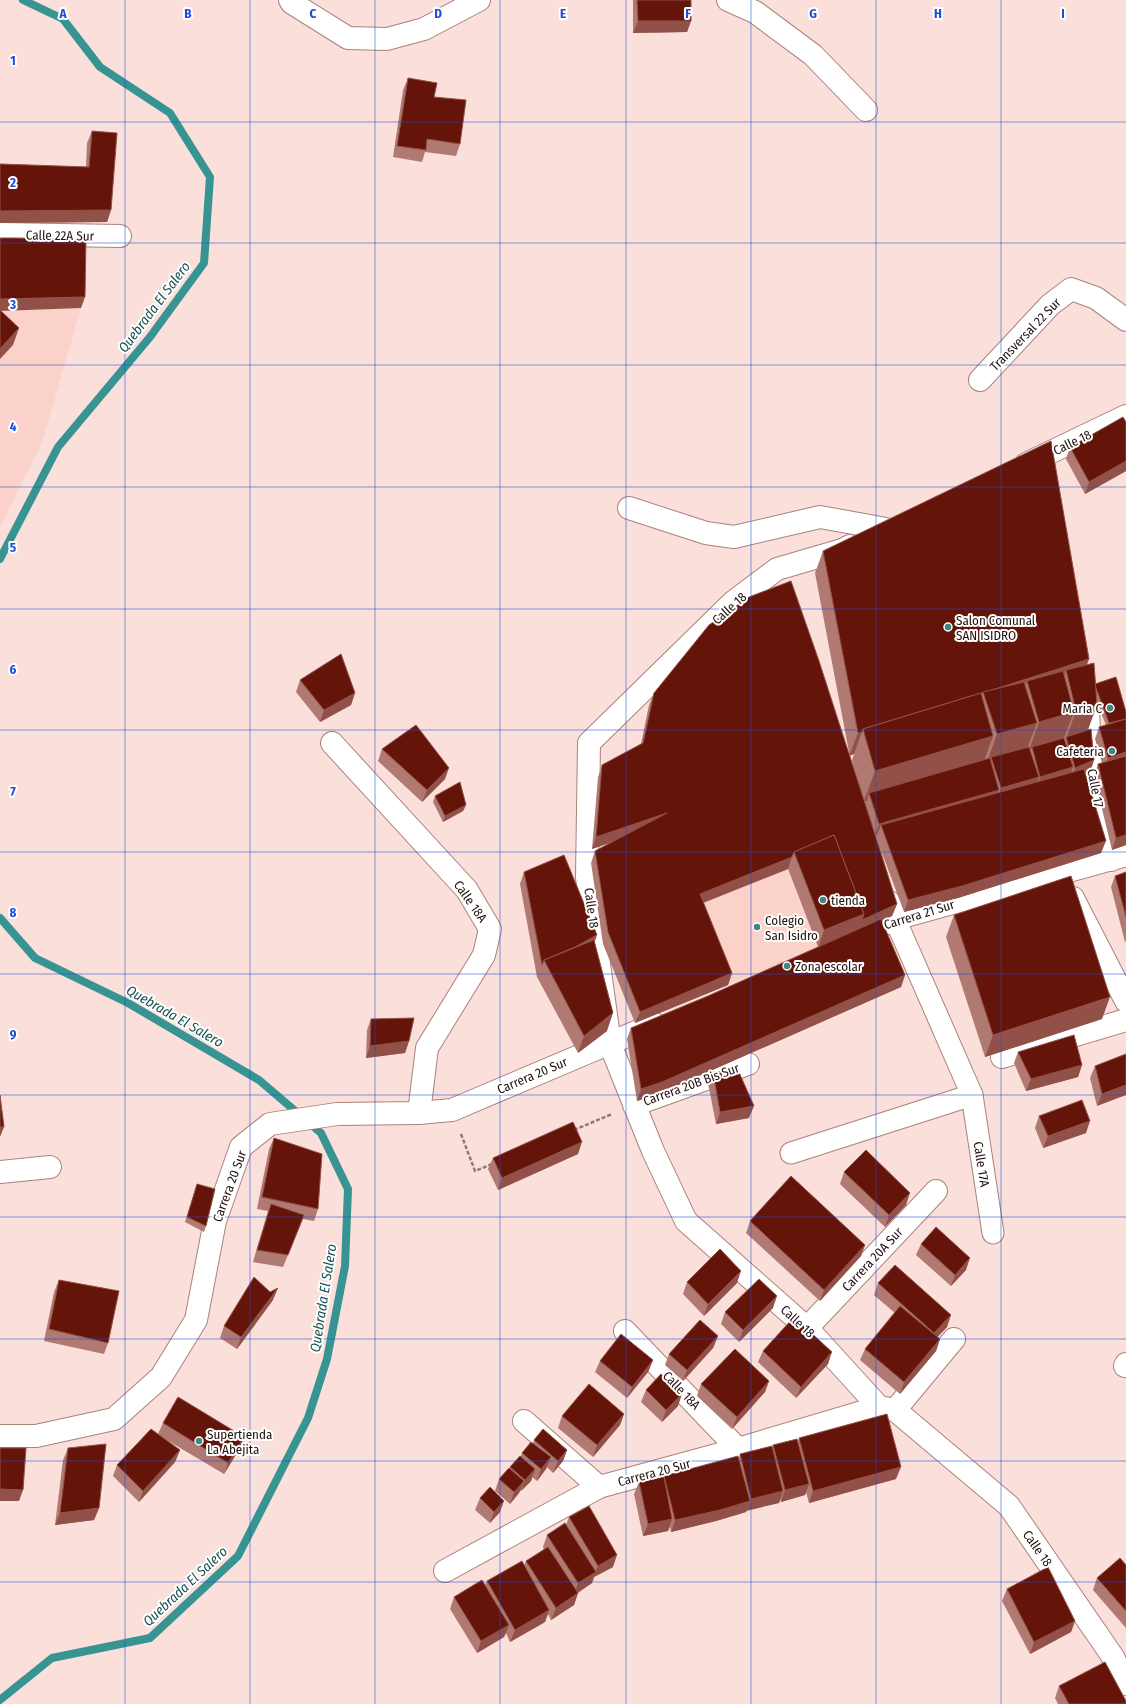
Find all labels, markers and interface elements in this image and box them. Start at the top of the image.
text: A [58,6,67,21]
text: B [184,6,192,21]
text: C [310,6,317,21]
text: D [434,6,442,21]
text: E [560,6,566,21]
text: F [685,6,691,21]
text: G [809,6,817,21]
text: H [934,6,942,21]
text: I [1061,6,1065,21]
text: 1 [10,53,16,68]
text: 2 [9,175,16,190]
street label: Calle 22A Sur [26,227,95,244]
water label: Quebrada El Salero [115,259,194,356]
street label: Transversal 22 Sur [987,295,1064,374]
text: 3 [9,297,16,312]
text: 4 [10,419,17,434]
street label: Calle 18 [1051,427,1094,458]
text: 5 [10,540,16,555]
street label: Calle 18 [709,589,749,628]
place label: Salon Comunal SAN ISIDRO [956,613,1036,643]
marker: Salon Comunal SAN ISIDRO [943,622,953,632]
text: 6 [10,662,17,677]
place label: Maria C [1063,701,1102,716]
marker: Maria C [1105,703,1115,713]
place label: Cafeteria [1056,744,1104,759]
marker: Cafeteria [1107,746,1117,756]
street label: Calle 17 [1084,767,1107,809]
text: 7 [10,784,16,799]
street label: Calle 18A [451,878,490,925]
street label: Calle 18 [581,887,602,929]
place label: tienda [831,893,865,908]
marker: tienda [818,895,828,905]
street label: Carrera 21 Sur [882,897,957,932]
text: 8 [10,905,17,920]
place label: Colegio San Isidro [765,913,818,943]
marker: Colegio San Isidro [752,922,762,932]
place label: Zona escolar [795,959,863,974]
marker: Zona escolar [782,961,792,971]
water label: Quebrada El Salero [123,982,226,1051]
text: 9 [10,1027,17,1042]
street label: Carrera 20 Sur [495,1054,570,1097]
street label: Carrera 20B Bis Sur [641,1060,742,1109]
street label: Calle 17A [971,1140,993,1188]
street label: Carrera 20 Sur [210,1148,249,1224]
street label: Carrera 20A Sur [839,1224,906,1294]
water label: Quebrada El Salero [307,1243,340,1353]
street label: Calle 18 [778,1302,818,1341]
street label: Calle 18A [660,1368,704,1413]
place label: Supertienda La Abejita [207,1427,272,1457]
marker: Supertienda La Abejita [194,1436,204,1446]
street label: Carrera 20 Sur [616,1455,693,1489]
street label: Calle 18 [1020,1527,1055,1569]
water label: Quebrada El Salero [140,1543,231,1630]

